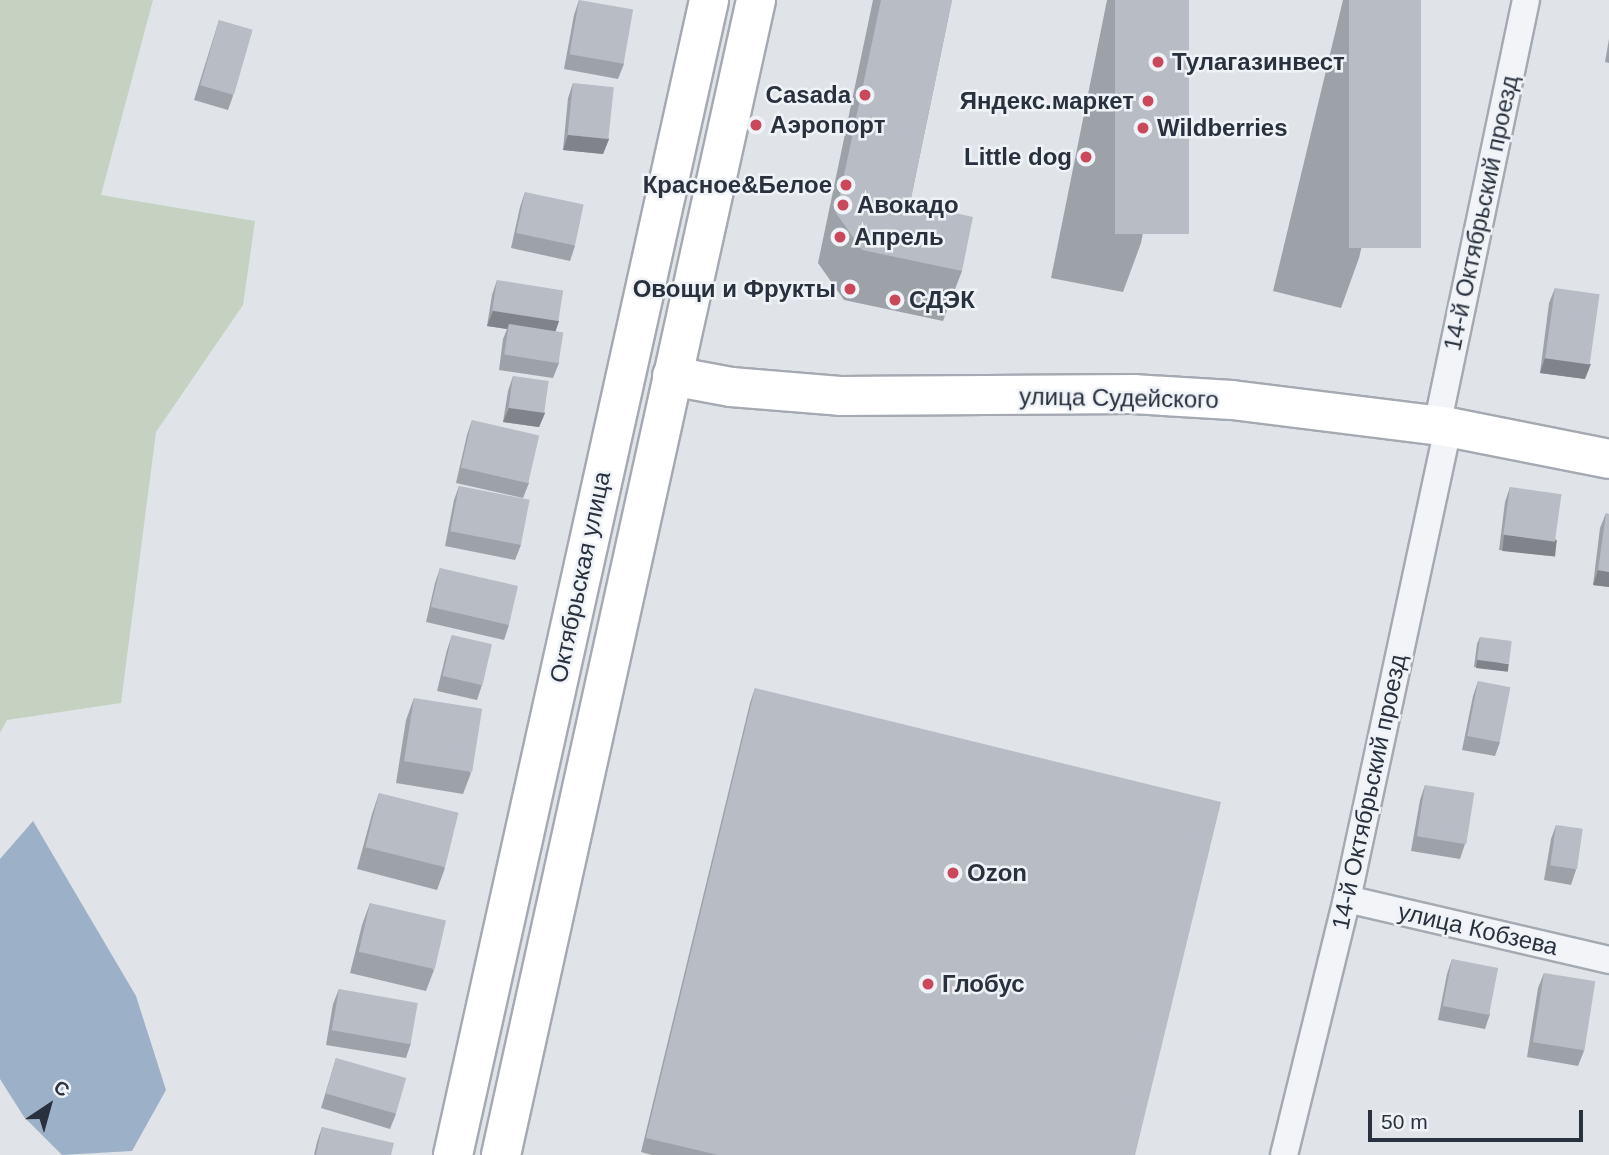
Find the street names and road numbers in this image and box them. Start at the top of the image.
street label: 14-й Октябрьский проезд [1438,73,1524,353]
street label: улица Судейского [1019,382,1219,414]
street label: Октябрьская улица [544,469,616,685]
street label: 14-й Октябрьский проезд [1326,652,1412,932]
street label: улица Кобзева [1395,897,1561,961]

